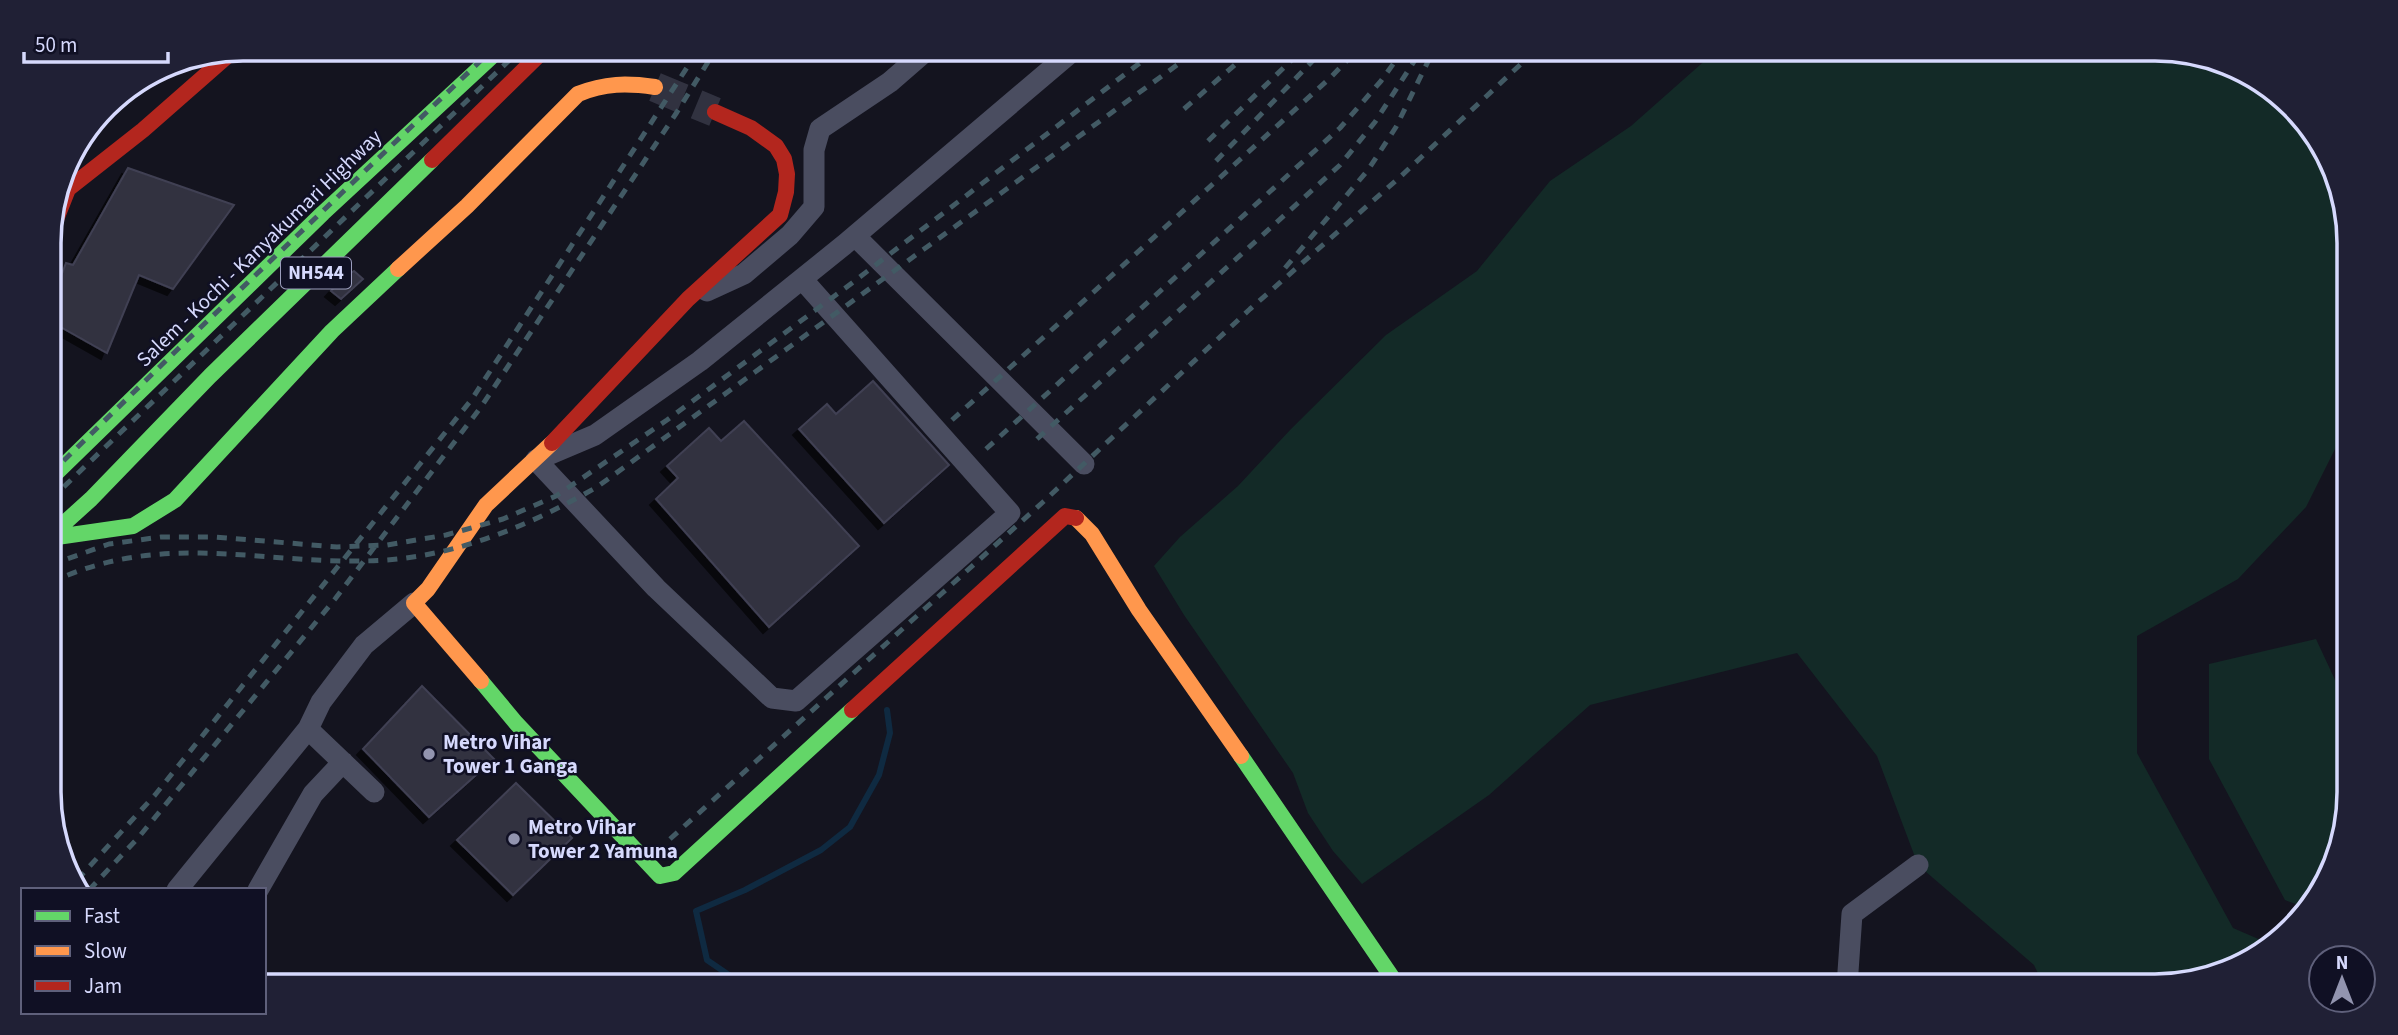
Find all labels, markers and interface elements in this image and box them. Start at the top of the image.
scale bar [24,21,168,65]
text: 50 m [35,30,77,60]
street label: Salem - Kochi - Kanyakumari Highway [130,122,389,374]
road number: NH544 [281,258,351,288]
place label: Metro Vihar Tower 1 Ganga [443,727,578,781]
marker: Metro Vihar Tower 1 Ganga [421,746,437,762]
place label: Metro Vihar Tower 2 Yamuna [528,812,678,866]
marker: Metro Vihar Tower 2 Yamuna [506,831,522,847]
legend [21,888,266,1014]
text: Fast [84,901,120,931]
text: Slow [84,936,127,966]
north arrow [2307,944,2377,1014]
text: N [2336,950,2348,977]
text: Jam [84,971,122,1001]

